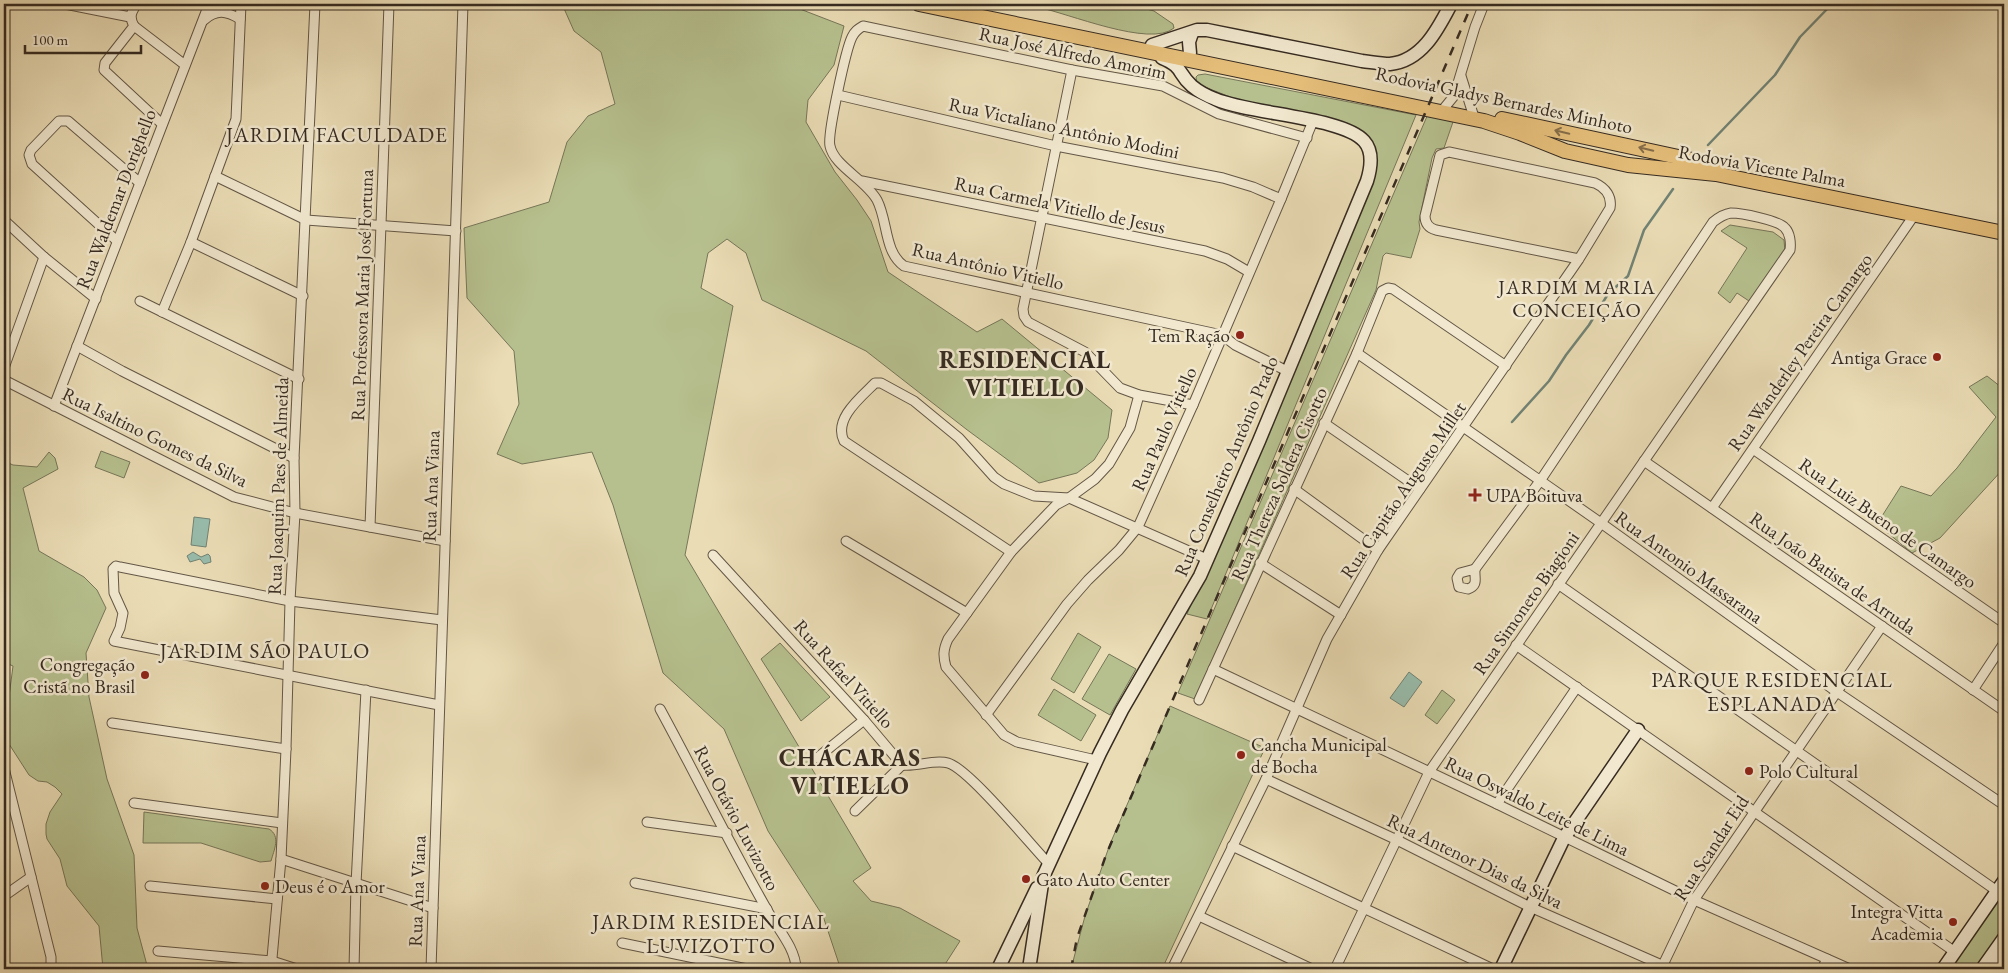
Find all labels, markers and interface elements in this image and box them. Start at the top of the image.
street label: Rua José Alfredo Amorim [977,21,1169,85]
scale bar [25,22,141,54]
text: 100 m [32,30,69,49]
street label: Rodovia Gladys Bernardes Minhoto [1373,61,1635,139]
street label: Rua Victaliano Antônio Modini [947,91,1182,165]
street label: Rua Waldemar Dorighello [70,105,162,293]
district label: JARDIM FACULDADE [224,121,448,148]
one-way arrow [1554,127,1570,136]
street label: Rodovia Vicente Palma [1677,139,1848,193]
one-way arrow [1638,144,1654,154]
street label: Rua Professora Maria José Fortuna [345,168,379,421]
street label: Rua Carmela Vitiello de Jesus [952,170,1168,240]
street label: Rua Antônio Vitiello [910,236,1066,296]
street label: Rua Wanderley Pereira Camargo [1722,248,1878,456]
district label: JARDIM MARIA CONCEIÇÃO [1496,274,1656,323]
place label: Tem Ração [1148,323,1230,348]
marker: Tem Ração [1234,329,1246,341]
district label: RESIDENCIAL VITIELLO [939,344,1111,403]
place label: Antiga Grace [1830,345,1927,370]
marker: Antiga Grace [1931,351,1943,363]
street label: Rua Conselheiro Antônio Prado [1168,352,1284,580]
street label: Rua Paulo Vitiello [1125,363,1203,495]
street label: Rua Joaquim Paes de Almeida [262,376,294,595]
street label: Rua Isaltino Gomes da Silva [58,381,252,493]
street label: Rua Thereza Soldera Cisotto [1225,383,1333,585]
street label: Rua Capitão Augusto Millet [1334,397,1472,583]
street label: Rua Ana Viana [417,429,445,542]
street label: Rua Luiz Bueno de Camargo [1794,452,1982,594]
place label: UPA Boituva [1486,483,1583,508]
marker: UPA Boituva [1468,488,1482,502]
street label: Rua Antonio Massarana [1610,505,1768,629]
street label: Rua João Batista de Arruda [1745,506,1922,640]
street label: Rua Simoneto Biagioni [1467,526,1585,680]
street label: Rua Rafael Vitiello [788,614,900,734]
district label: JARDIM SÃO PAULO [158,637,370,664]
place label: Congregação Cristã no Brasil [23,652,135,699]
district label: PARQUE RESIDENCIAL ESPLANADA [1651,666,1893,717]
marker: Congregação Cristã no Brasil [139,669,151,681]
place label: Cancha Municipal de Bocha [1251,732,1387,779]
street label: Rua Otávio Luvizotto [688,741,786,895]
district label: CHÁCARAS VITIELLO [779,742,921,801]
marker: Cancha Municipal de Bocha [1235,749,1247,761]
street label: Rua Oswaldo Leite de Lima [1440,750,1634,862]
place label: Polo Cultural [1759,759,1858,784]
marker: Polo Cultural [1743,765,1755,777]
street label: Rua Scandar Eid [1668,790,1755,906]
street label: Rua Antenor Dias da Silva [1383,808,1567,915]
street label: Rua Ana Viana [403,834,431,947]
place label: Gato Auto Center [1036,867,1170,892]
marker: Gato Auto Center [1020,873,1032,885]
place label: Deus é o Amor [275,874,385,899]
marker: Deus é o Amor [259,880,271,892]
place label: Integra Vitta Academia [1851,899,1943,946]
district label: JARDIM RESIDENCIAL LUVIZOTTO [590,908,830,959]
marker: Integra Vitta Academia [1947,916,1959,928]

